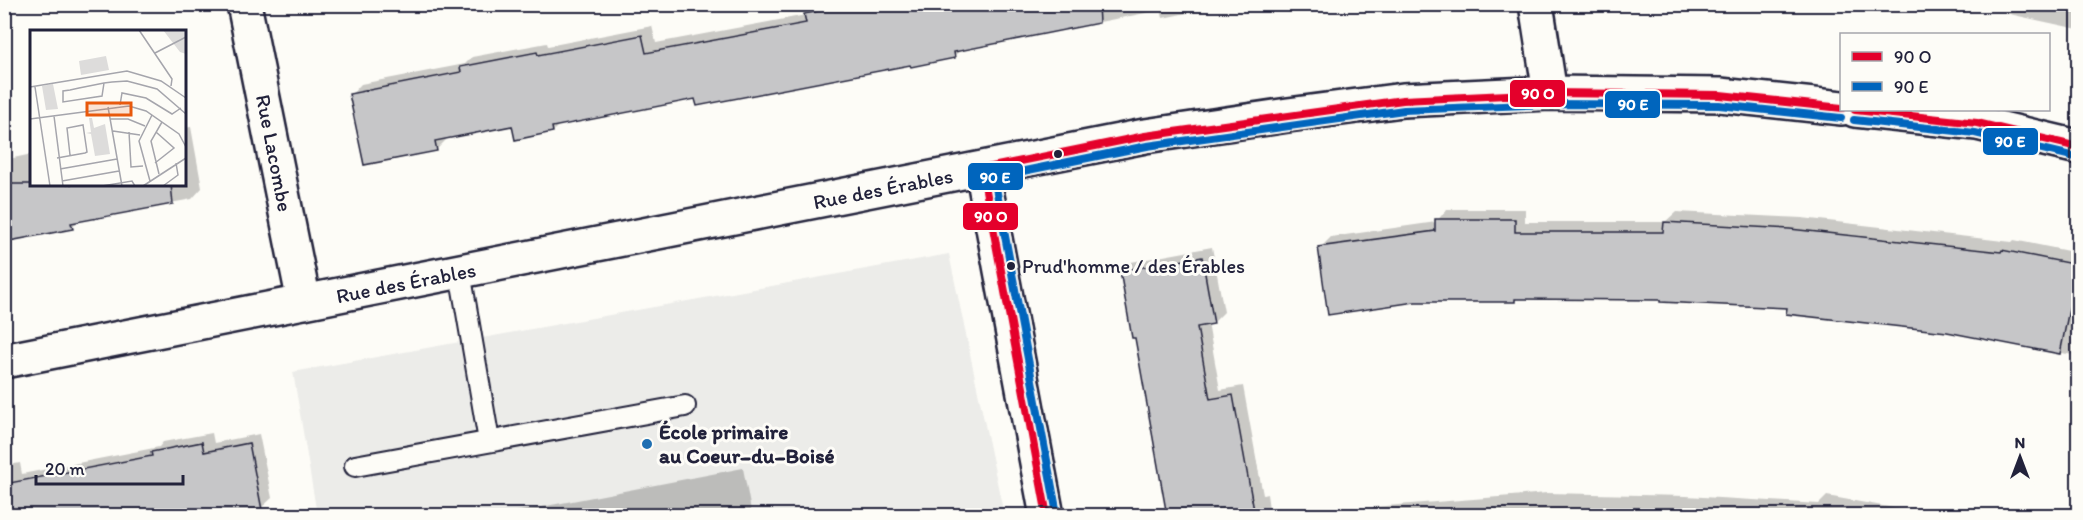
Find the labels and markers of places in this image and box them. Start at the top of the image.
unlabelled marker [1052,148,1064,160]
place label: Prud'homme / des Érables [1022,254,1245,278]
marker: Prud'homme / des Érables [1005,260,1017,272]
place label: École primaire au Coeur‑du‑Boisé [659,419,835,468]
marker: École primaire au Coeur‑du‑Boisé [640,437,654,451]

